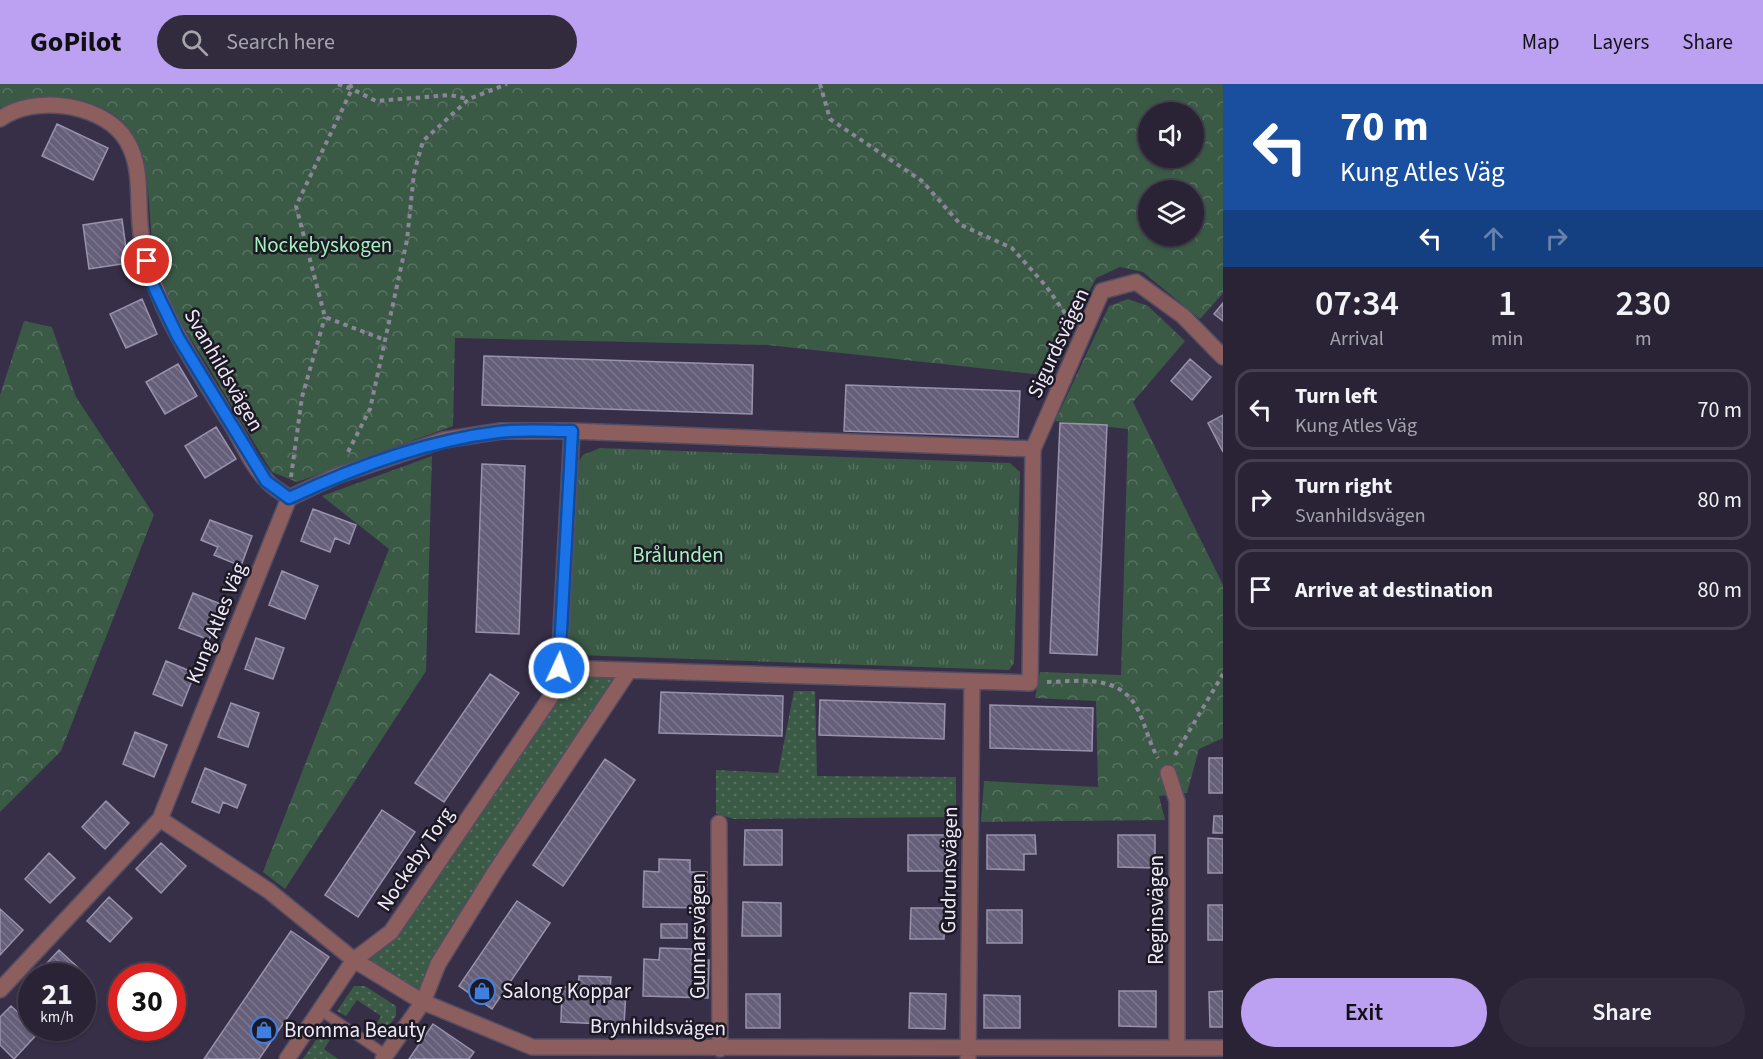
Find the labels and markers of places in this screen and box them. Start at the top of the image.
pin [121,235,172,286]
shop icon: Salong Koppar [467,976,497,1006]
place label: Salong Koppar [502,976,632,1006]
shop icon: Bromma Beauty [249,1015,279,1045]
place label: Bromma Beauty [284,1015,426,1045]

